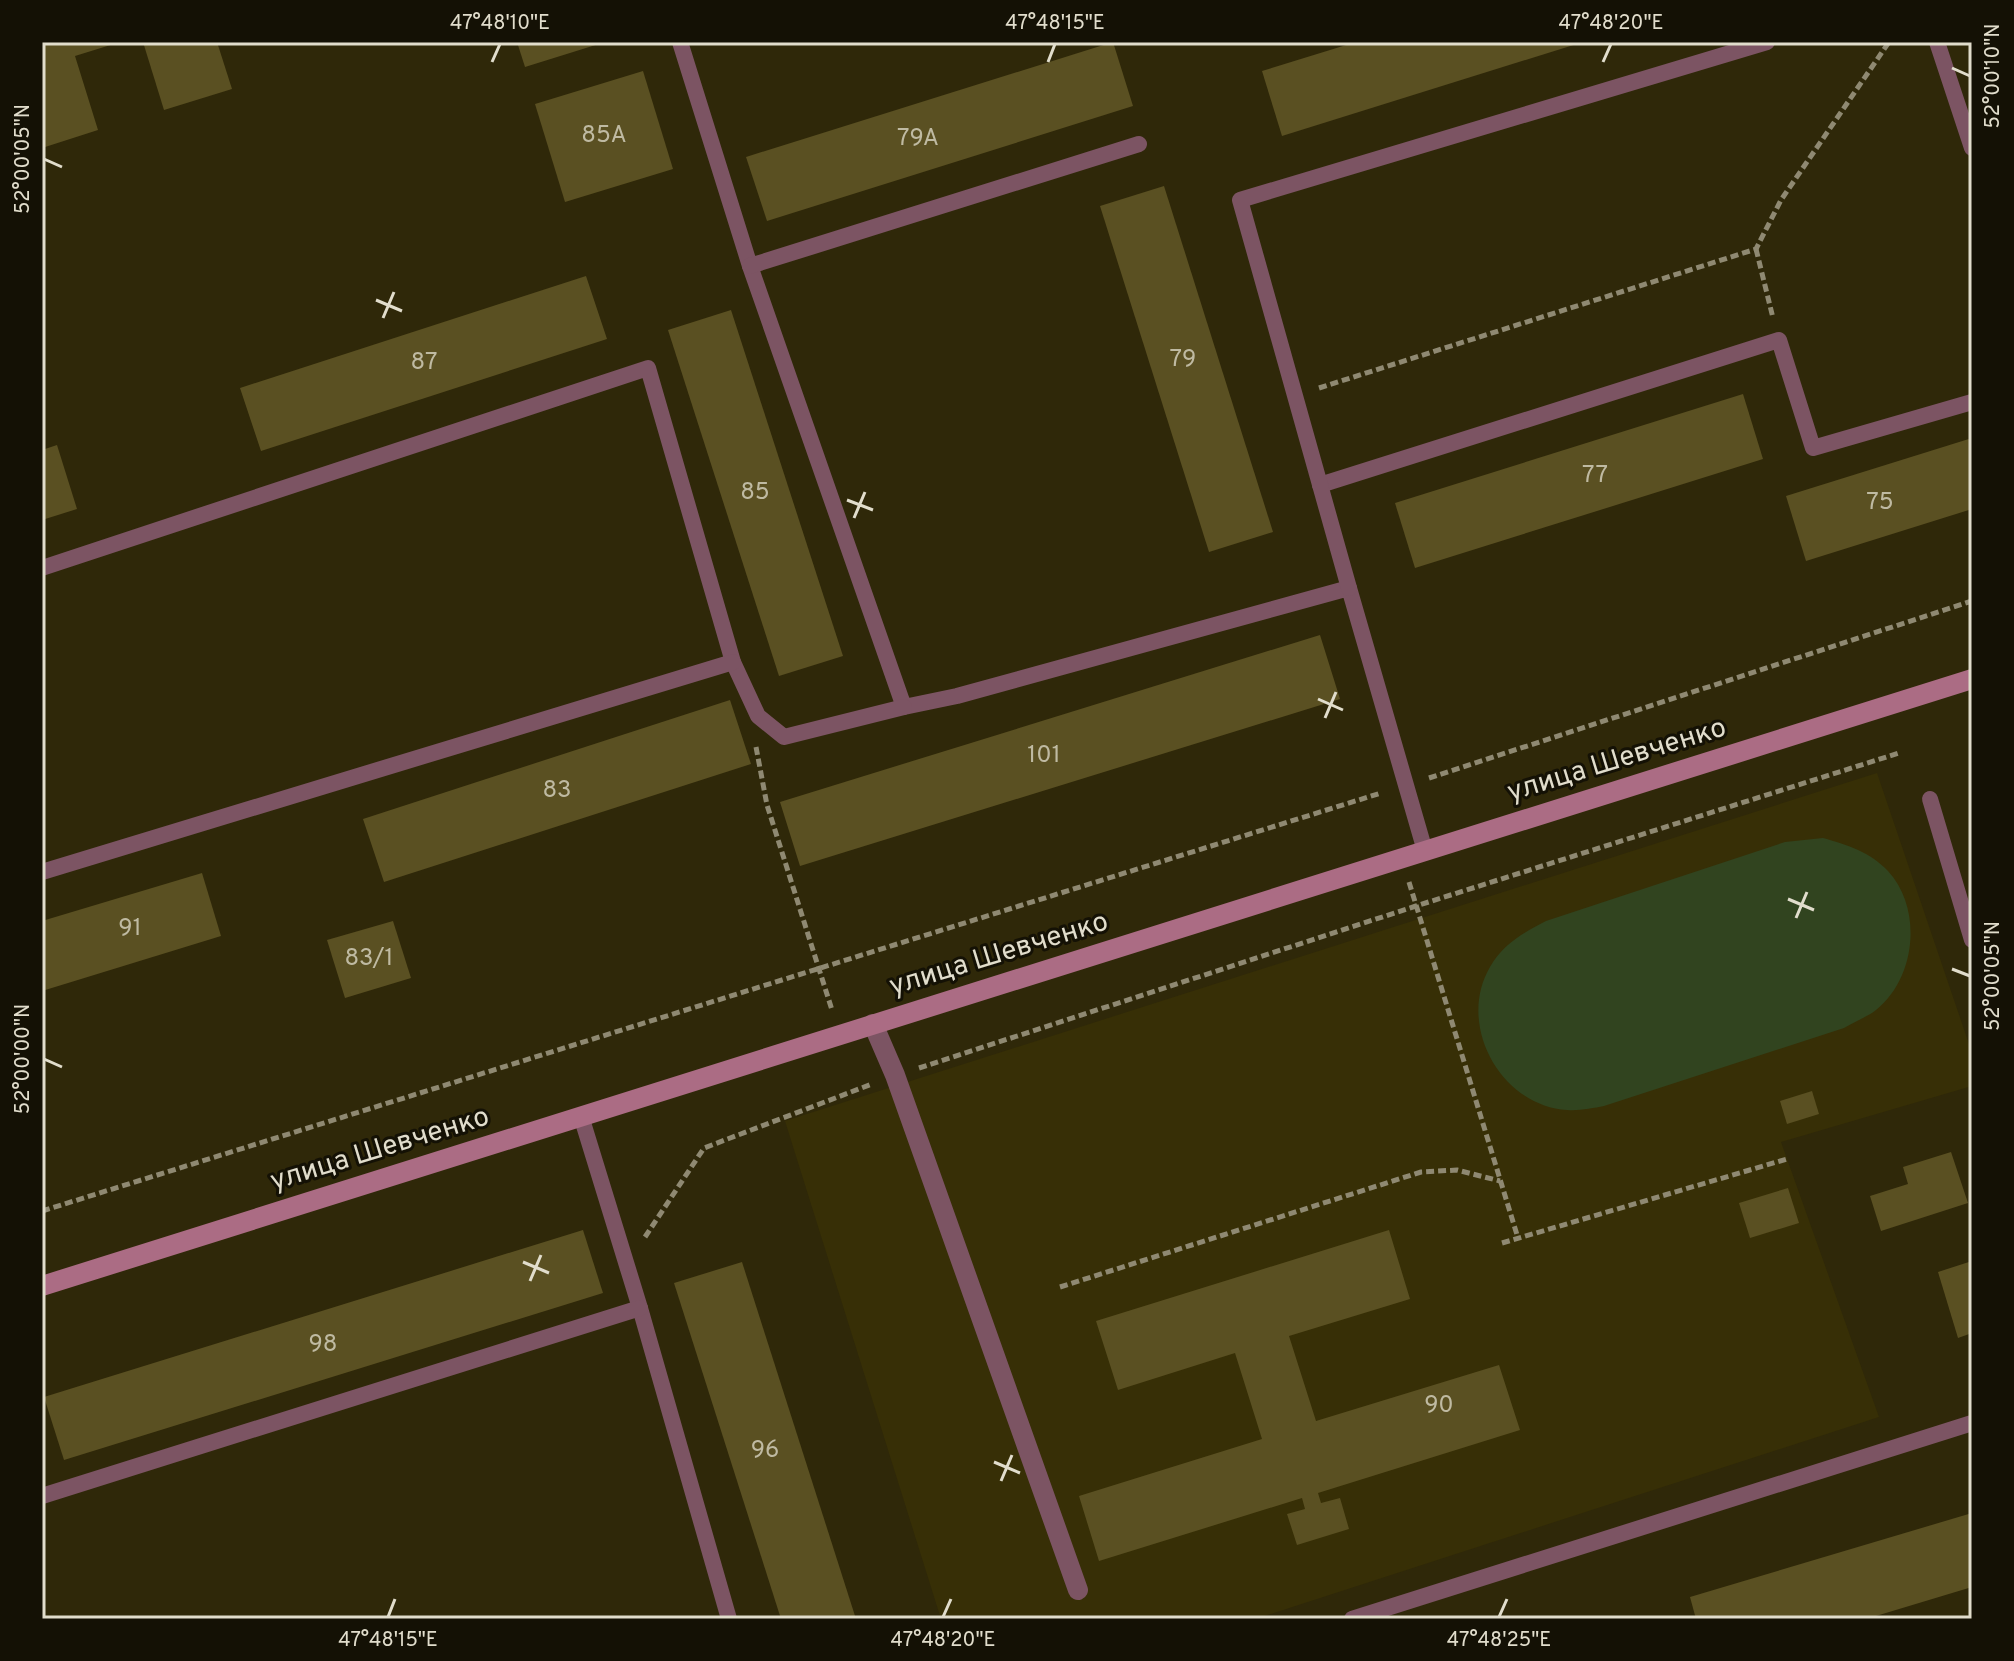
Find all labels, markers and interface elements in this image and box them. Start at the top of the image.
text: 47°48'10"E [450,11,550,37]
text: 47°48'15"E [1005,11,1105,37]
text: 47°48'20"E [1559,11,1663,37]
text: 52°00'10"N [1981,23,2007,129]
text: 52°00'05"N [11,104,37,214]
house number: 85А [581,121,627,151]
house number: 79А [897,124,939,154]
house number: 79 [1170,345,1196,375]
house number: 87 [411,348,437,378]
house number: 77 [1582,461,1608,491]
house number: 85 [740,478,770,508]
house number: 75 [1866,488,1894,518]
street label: улица Шевченко [1503,711,1731,811]
house number: 101 [1027,741,1061,771]
house number: 83 [542,776,572,806]
street label: улица Шевченко [885,905,1113,1005]
house number: 91 [118,914,142,944]
text: 52°00'05"N [1981,921,2007,1031]
house number: 83/1 [344,944,394,974]
text: 52°00'00"N [11,1004,37,1114]
street label: улица Шевченко [266,1100,494,1200]
house number: 98 [309,1330,338,1360]
house number: 90 [1424,1391,1454,1421]
house number: 96 [751,1436,779,1466]
text: 47°48'15"E [338,1628,438,1654]
text: 47°48'20"E [891,1628,995,1654]
text: 47°48'25"E [1447,1628,1551,1654]

